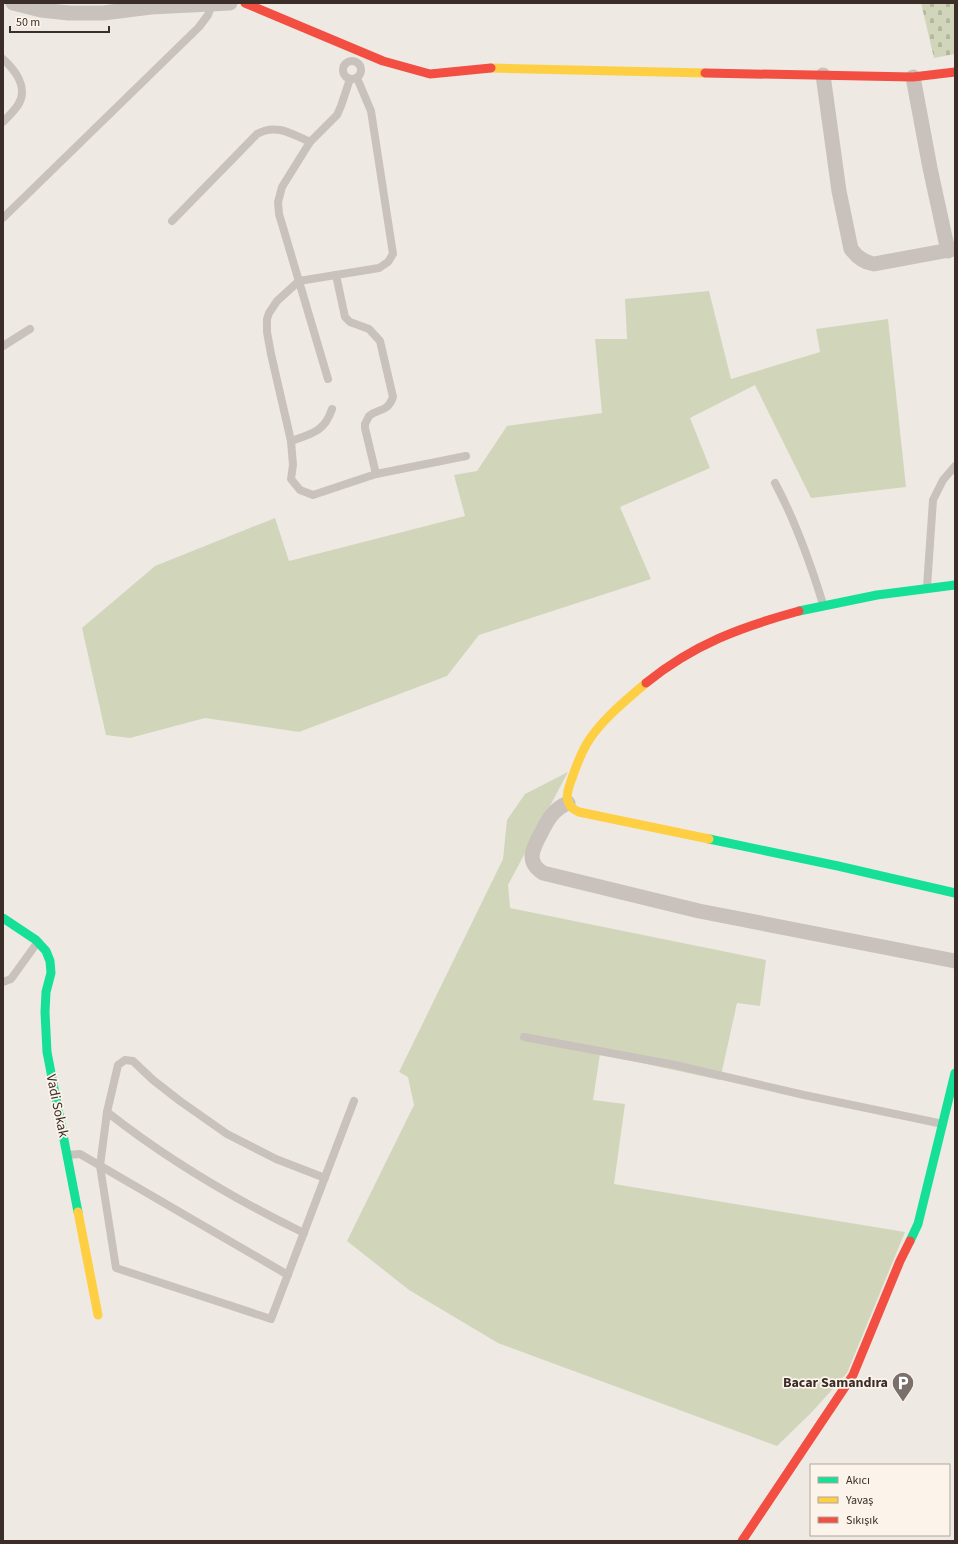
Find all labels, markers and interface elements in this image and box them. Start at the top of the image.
scale bar [10,8,109,34]
text: 50 m [16,14,40,31]
street label: Vadi Sokak [41,1073,73,1139]
parking icon: Bacar Samandıra [890,1370,916,1403]
place label: Bacar Samandıra [783,1373,888,1393]
legend [810,1464,950,1536]
text: Akıcı [846,1472,870,1489]
text: Yavaş [845,1492,873,1509]
text: Sıkışık [846,1512,878,1529]

